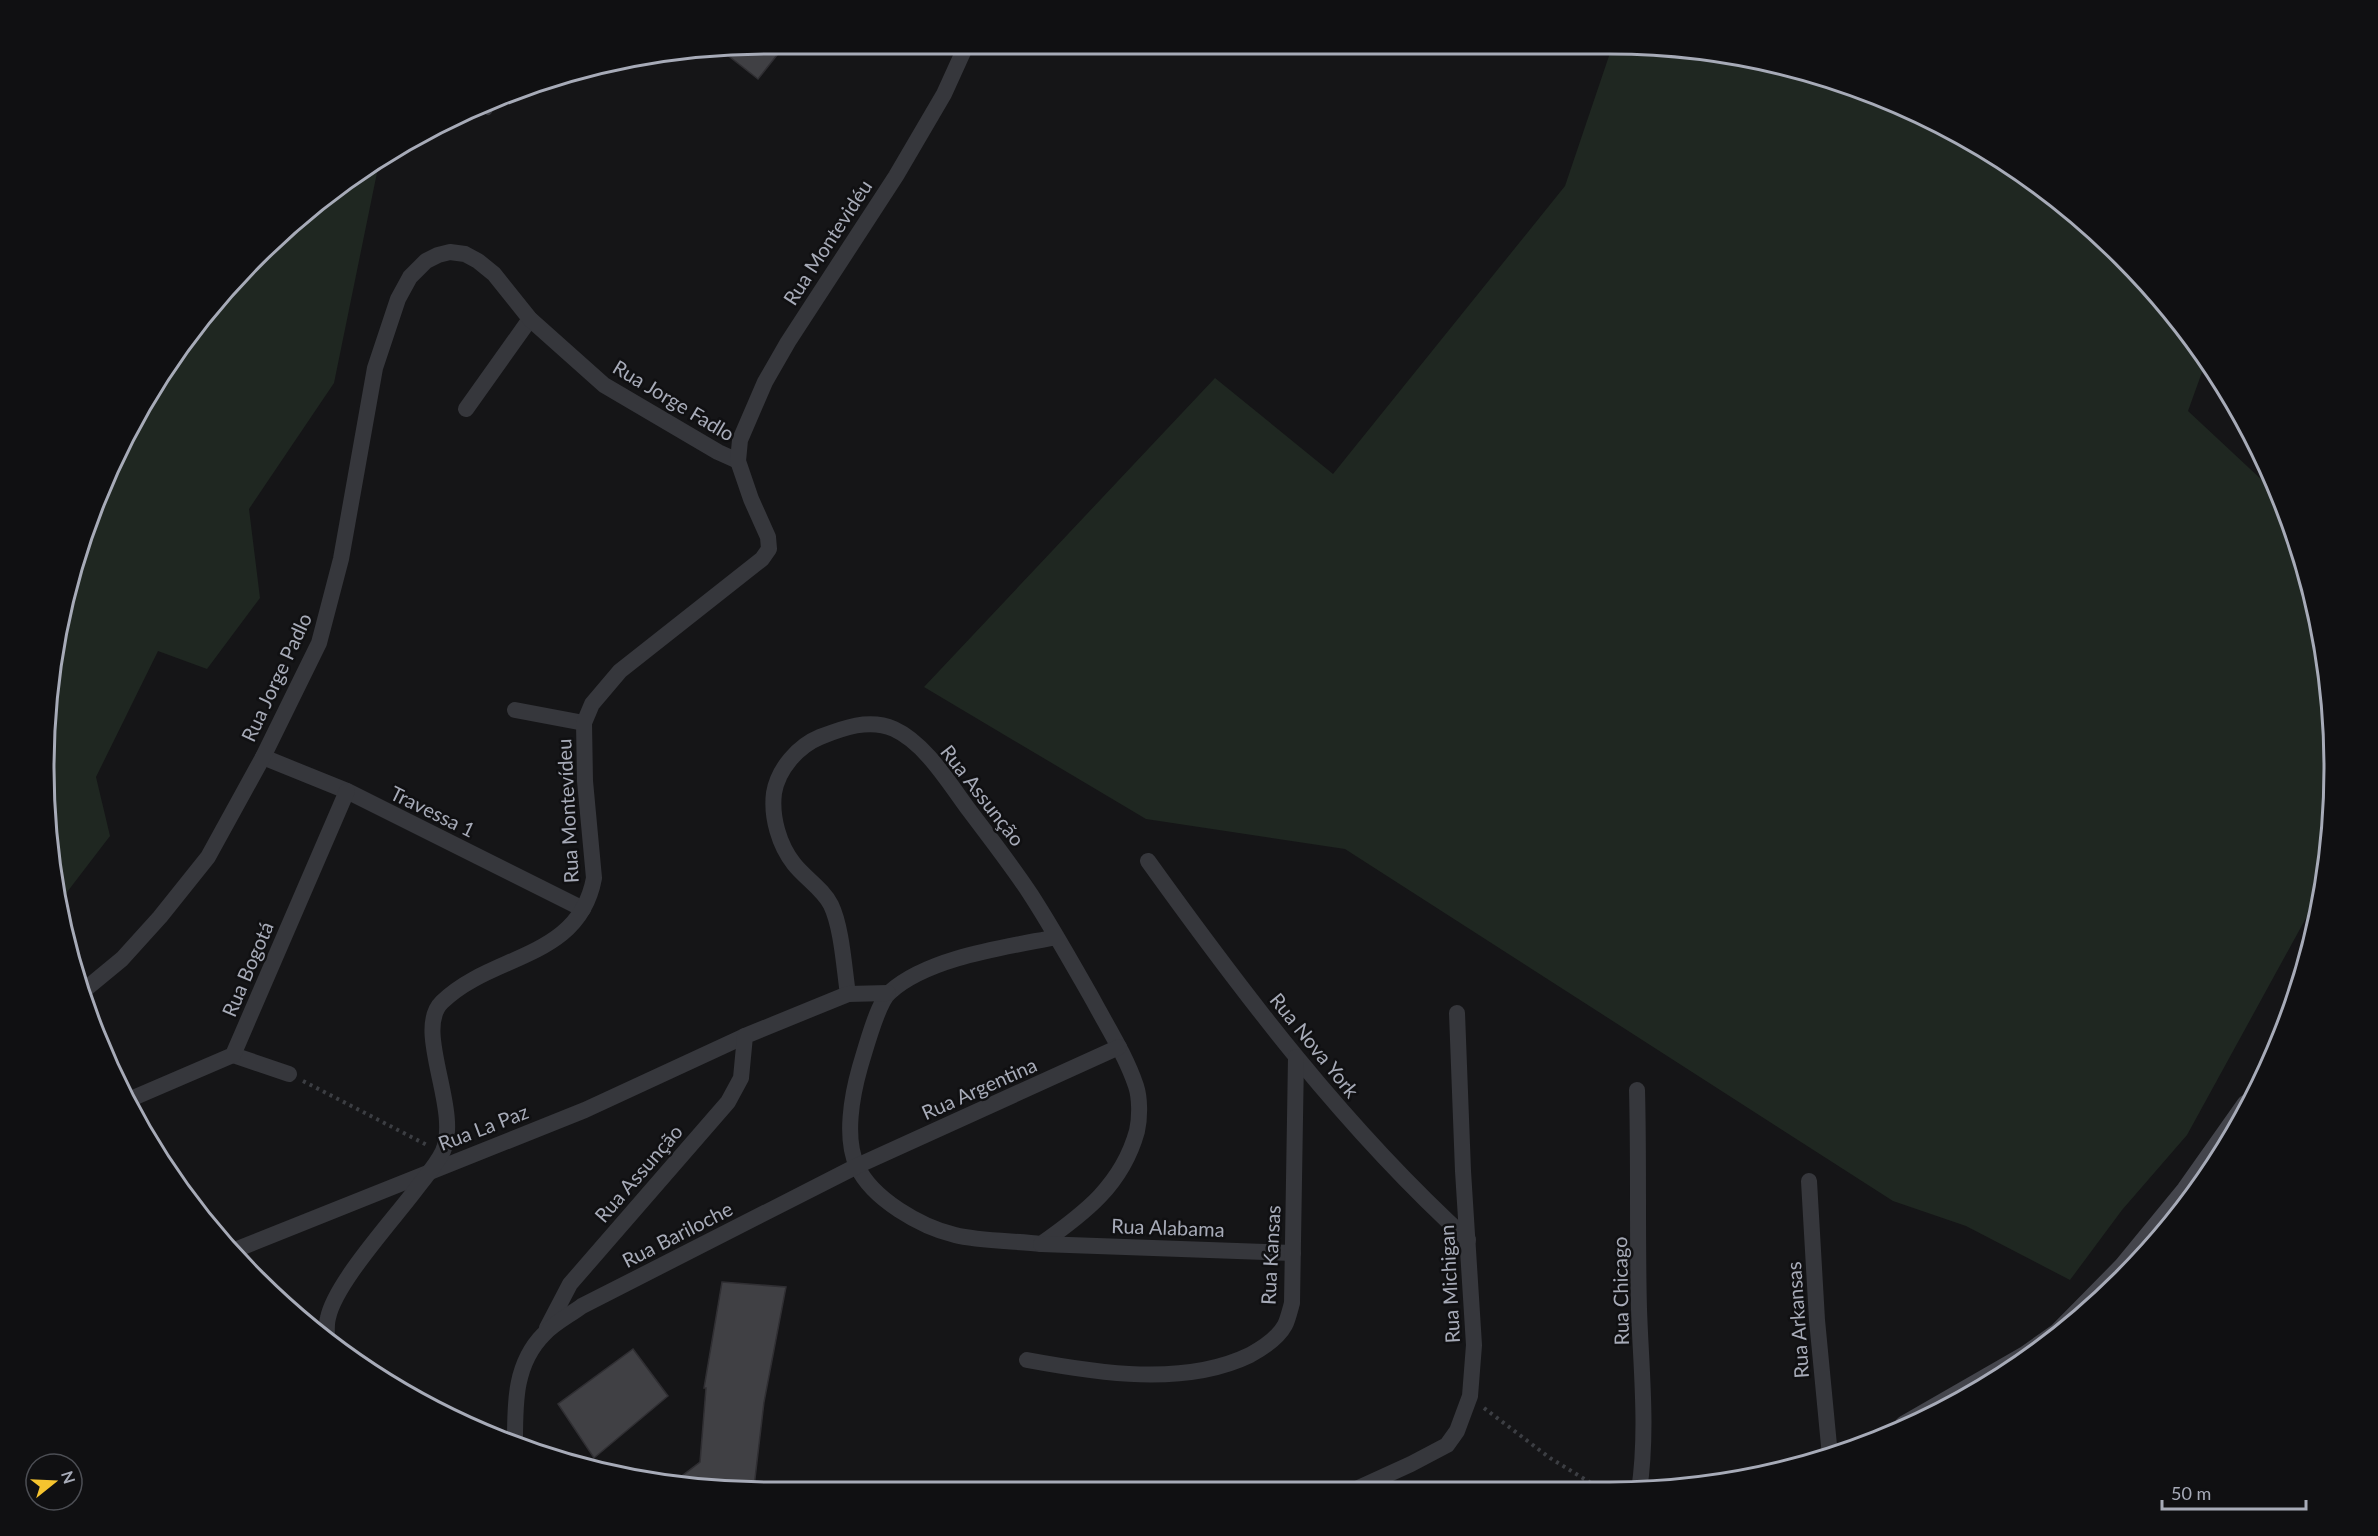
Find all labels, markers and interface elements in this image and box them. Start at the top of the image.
street label: Rua Montevidéu [778,175,876,309]
street label: Rua Jorge Fadlo [609,354,739,446]
street label: Rua Jorge Padlo [236,609,316,745]
street label: Rua Montevídeu [551,738,583,884]
street label: Rua Assunção [936,740,1030,850]
street label: Travessa 1 [387,780,479,842]
street label: Rua Bogotá [216,918,278,1020]
street label: Rua Nova York [1265,988,1365,1103]
street label: Rua Argentina [918,1052,1040,1124]
street label: Rua La Paz [435,1099,531,1155]
street label: Rua Assunção [589,1119,687,1227]
street label: Rua Bariloche [618,1196,736,1272]
street label: Rua Kansas [1255,1204,1285,1306]
street label: Rua Alabama [1111,1213,1225,1241]
street label: Rua Michigan [1434,1224,1464,1344]
street label: Rua Chicago [1607,1236,1633,1346]
street label: Rua Arkansas [1781,1261,1813,1379]
north arrow [24,1452,84,1512]
text: N [58,1468,80,1486]
scale bar [2162,1473,2306,1511]
text: 50 m [2171,1482,2211,1504]

